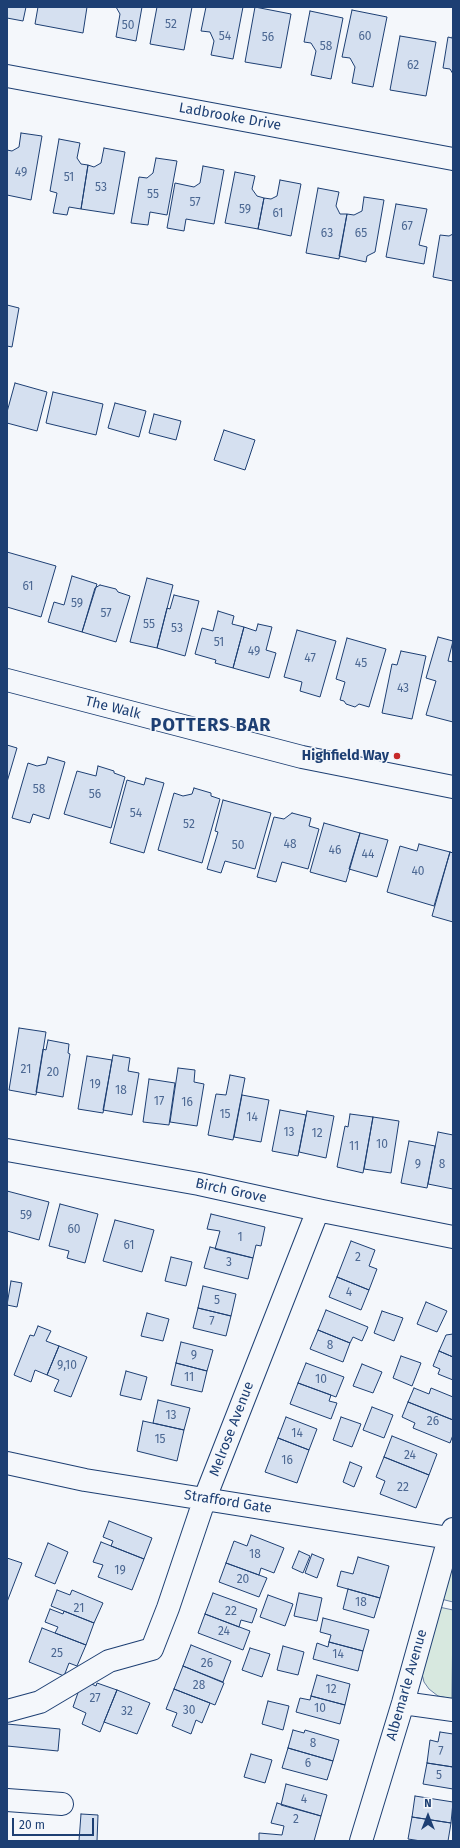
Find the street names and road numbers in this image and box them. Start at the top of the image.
street label: Ladbrooke Drive [177,100,283,134]
street label: The Walk [83,693,143,723]
street label: Birch Grove [194,1175,268,1207]
street label: Melrose Avenue [206,1379,258,1479]
street label: Strafford Gate [183,1487,273,1517]
street label: Albemarle Avenue [383,1627,431,1743]

